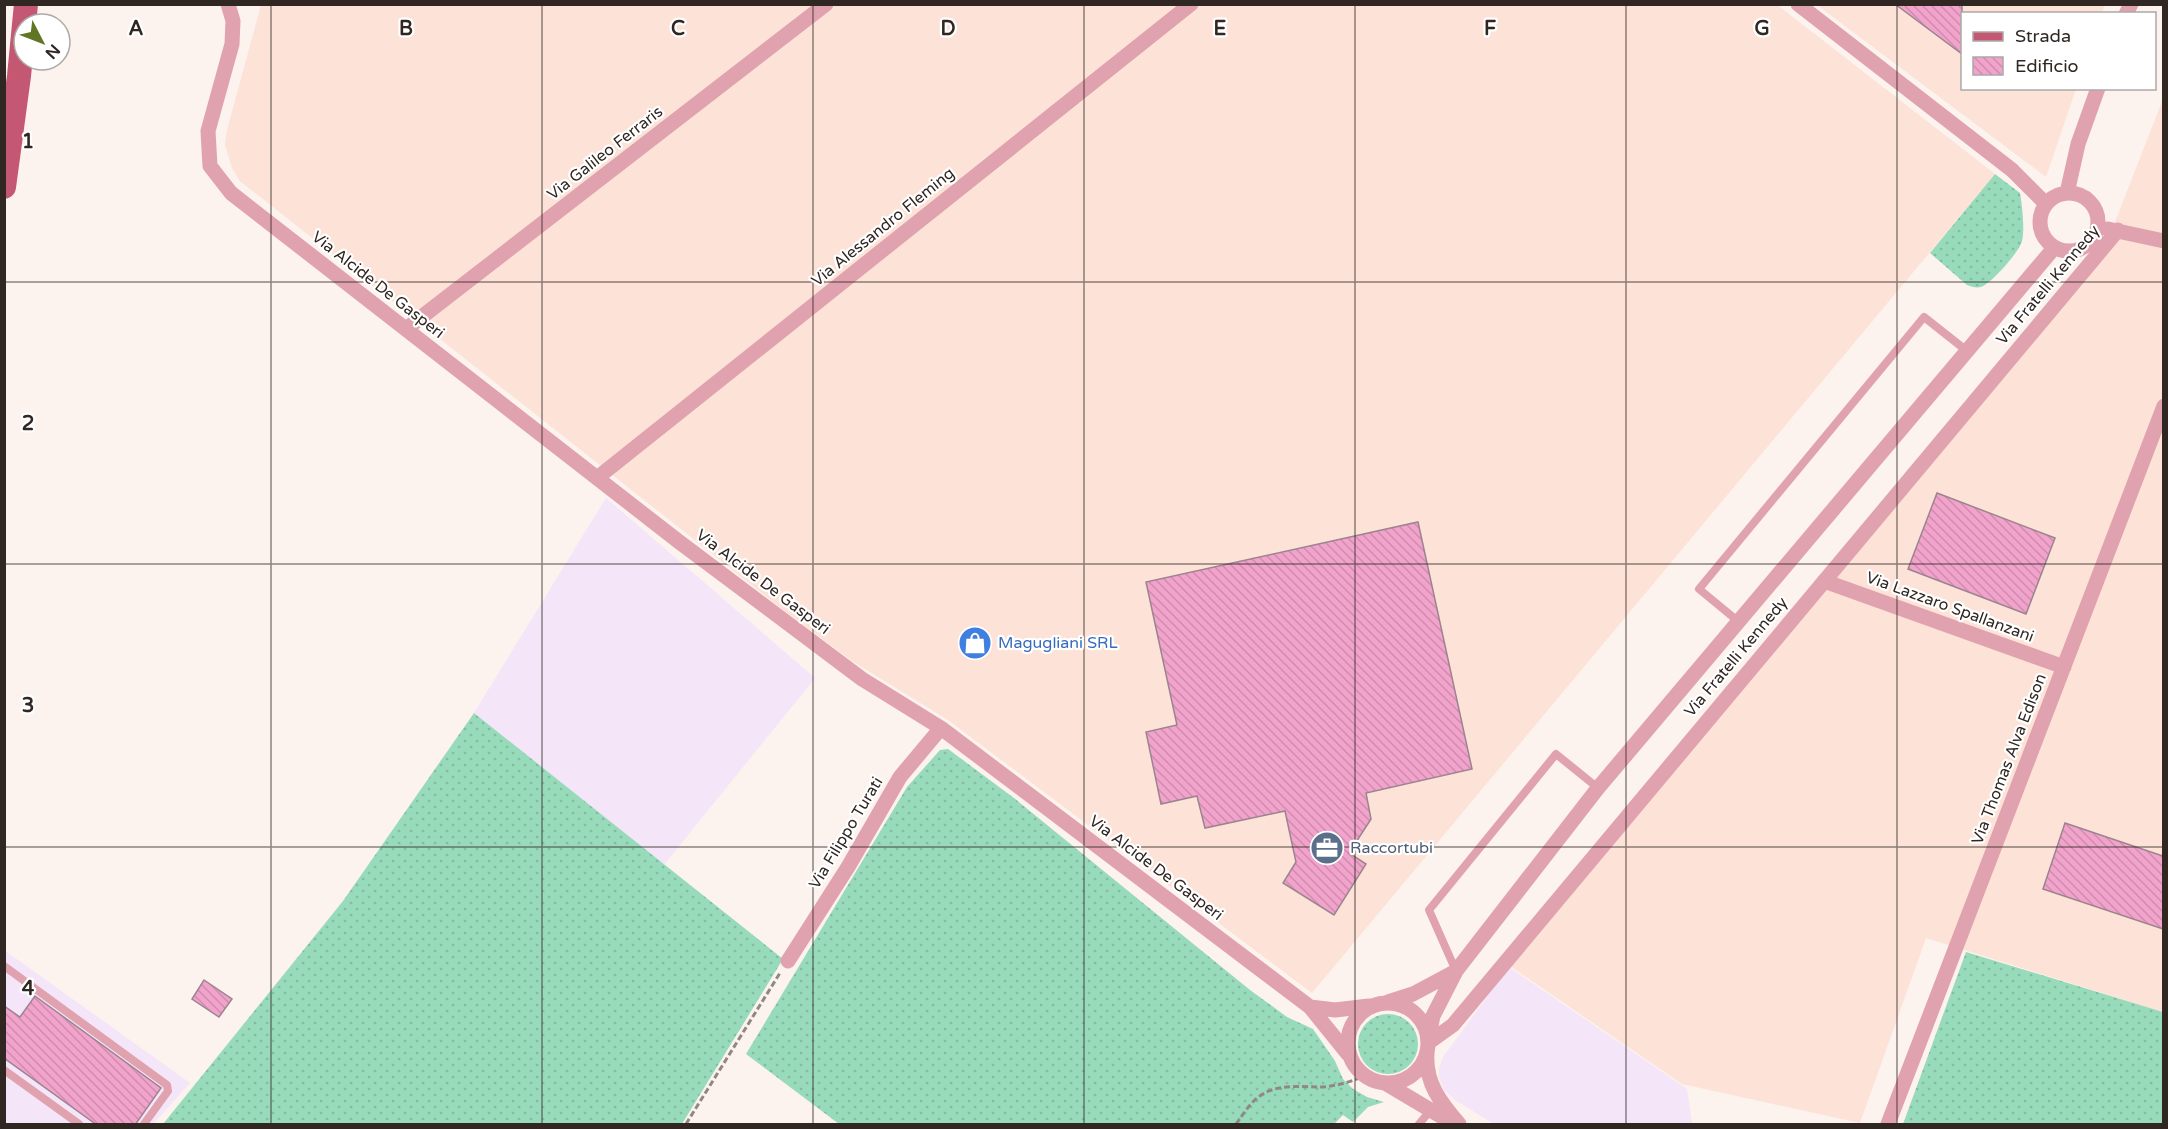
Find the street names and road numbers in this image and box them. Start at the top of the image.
street label: Via Galileo Ferraris [543,102,667,204]
street label: Via Alessandro Fleming [807,163,959,291]
street label: Via Fratelli Kennedy [1992,221,2104,349]
street label: Via Alcide De Gasperi [308,227,448,343]
street label: Via Alcide De Gasperi [692,525,834,639]
street label: Via Lazzaro Spallanzani [1863,567,2037,647]
street label: Via Fratelli Kennedy [1680,593,1792,721]
street label: Via Thomas Alva Edison [1967,671,2051,847]
street label: Via Filippo Turati [805,773,887,893]
street label: Via Alcide De Gasperi [1085,811,1227,925]

